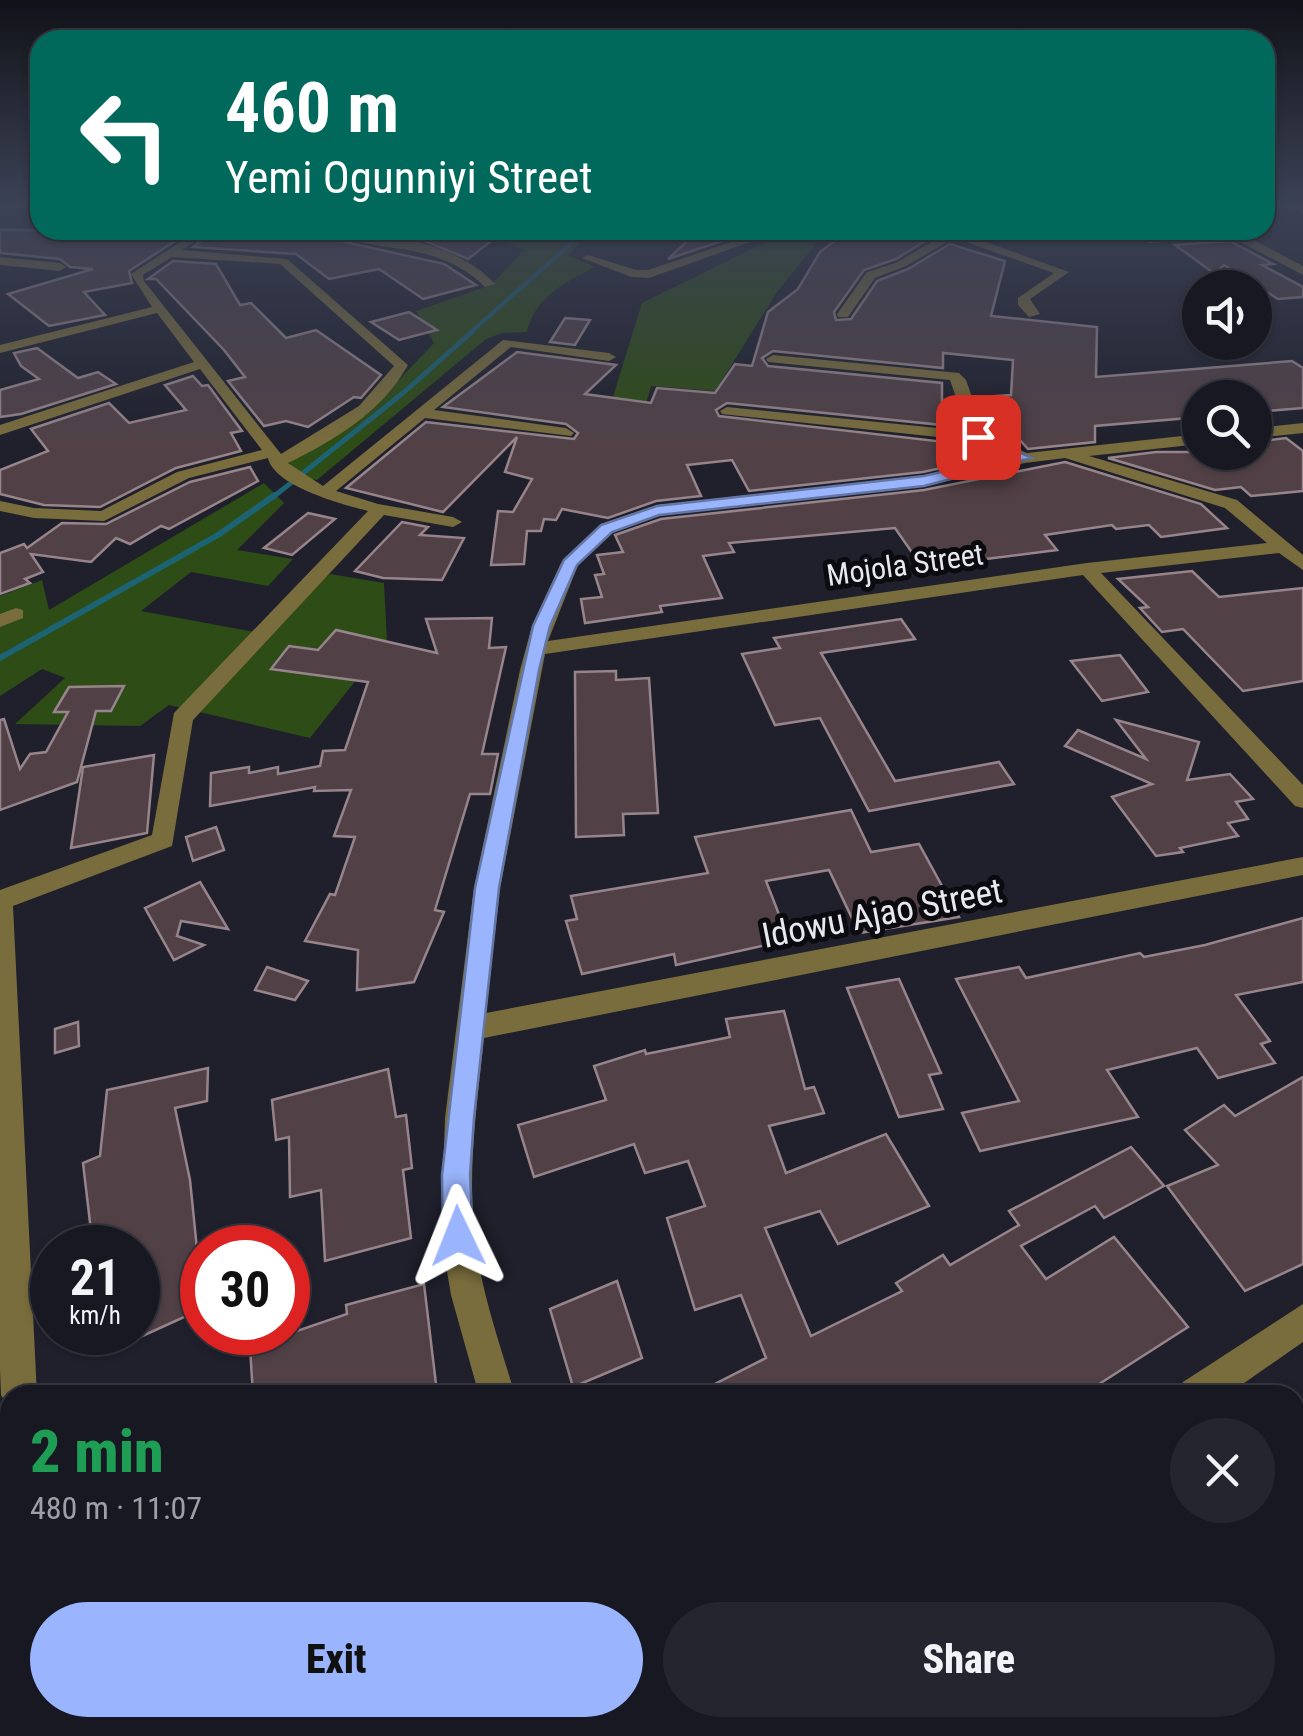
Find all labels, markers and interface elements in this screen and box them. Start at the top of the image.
text: 460 m [225,67,399,149]
icon: left [60,70,190,200]
text: Yemi Ogunniyi Street [225,151,593,204]
map controls [1182,270,1272,470]
button: sound [1182,270,1272,360]
button: search [1182,380,1272,470]
pin [936,395,1021,480]
icon: arrive [951,410,1006,465]
street label: Mojola Street [824,536,986,593]
street label: Idowu Ajao Street [759,870,1006,957]
position arrow [406,1184,510,1288]
speed limit sign: 30 [180,1225,310,1355]
text: 21 [70,1249,120,1307]
text: km/h [69,1301,121,1330]
text: 2 min [30,1416,164,1487]
button: close [1170,1418,1275,1523]
text: 480 m · 11:07 [30,1489,202,1527]
button: Exit [30,1602,643,1717]
button: Share [663,1602,1275,1717]

